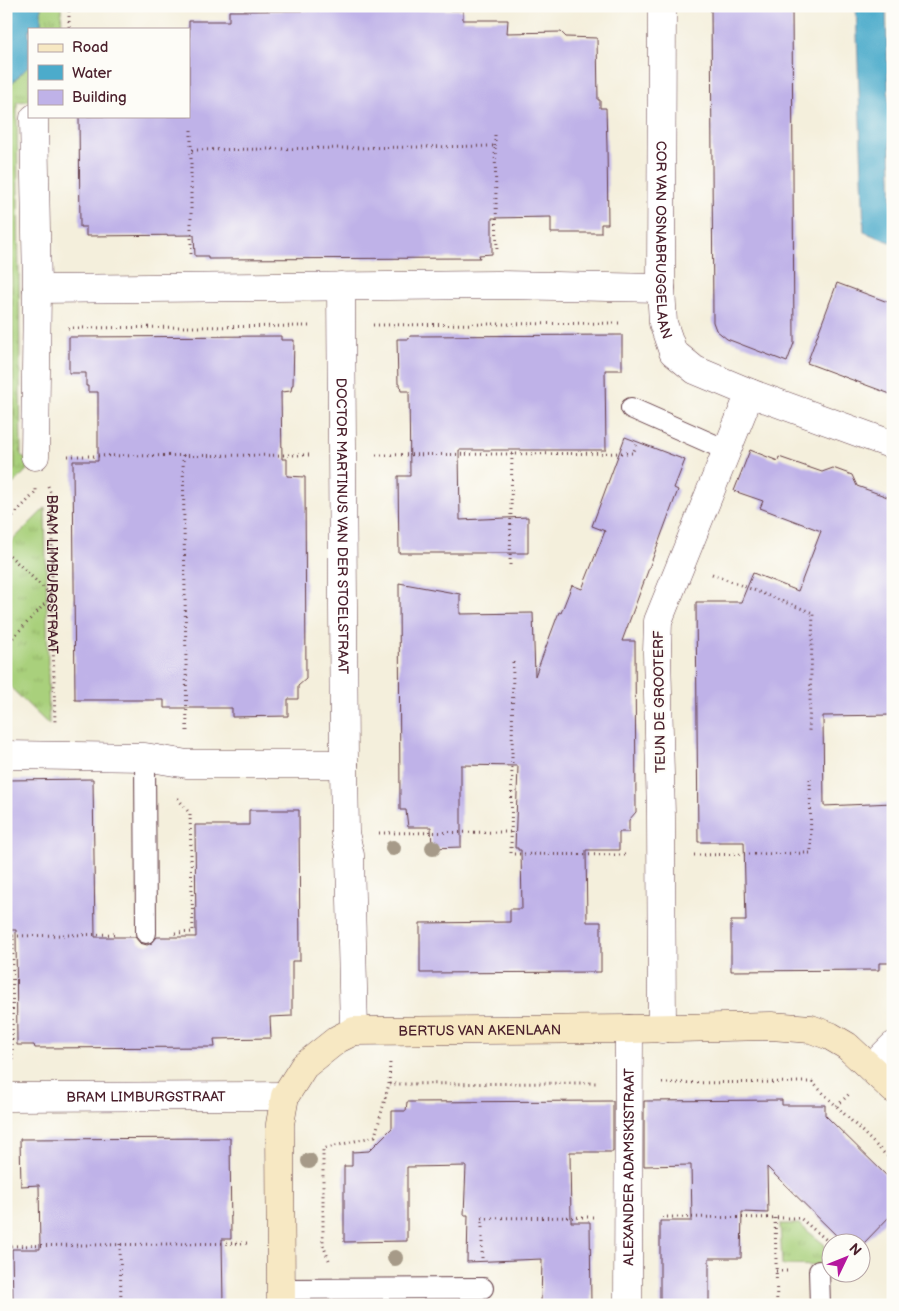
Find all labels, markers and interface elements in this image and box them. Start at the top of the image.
legend [28,28,190,118]
text: Road [72,38,108,57]
text: Water [72,64,112,83]
text: Building [72,88,127,107]
street label: COR VAN OSNABRUGGELAAN [652,141,676,341]
street label: DOCTOR MARTINUS VAN DER STOELSTRAAT [333,378,351,675]
street label: BRAM LIMBURGSTRAAT [43,495,61,655]
street label: TEUN DE GROOTERF [650,630,669,773]
street label: BERTUS VAN AKENLAAN [398,1021,561,1040]
street label: ALEXANDER ADAMSKISTRAAT [620,1068,638,1266]
street label: BRAM LIMBURGSTRAAT [66,1088,226,1106]
north arrow [822,1234,872,1284]
text: N [845,1240,865,1259]

